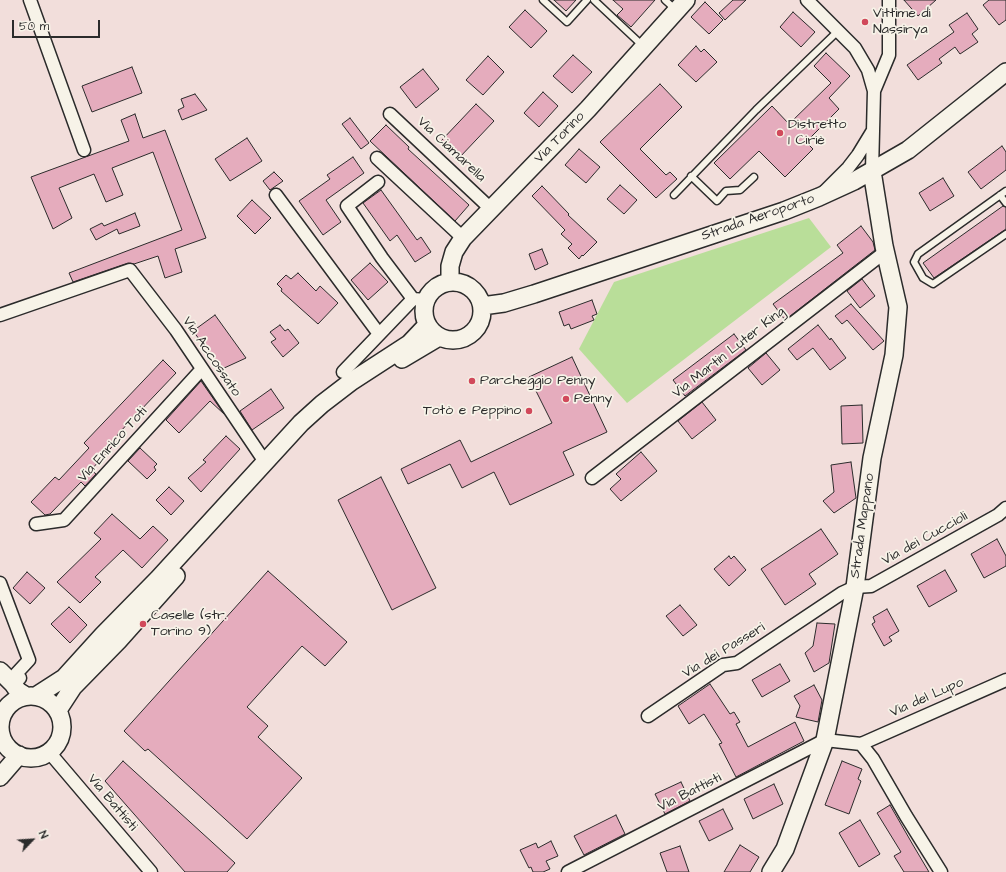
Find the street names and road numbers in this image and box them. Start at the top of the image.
street label: Via Torino [531,109,589,167]
street label: Via Ciamarella [413,114,489,186]
street label: Strada Aeroporto [699,191,817,245]
street label: Via Martin Luter King [669,304,789,402]
street label: Via Accossato [178,314,244,400]
street label: Via Enrico Toti [75,404,151,486]
street label: Strada Mappano [847,472,879,580]
street label: Via dei Cuccioli [879,509,971,569]
street label: Via dei Passeri [680,620,768,682]
street label: Via del Lupo [888,674,966,722]
street label: Via Battisti [655,770,725,816]
street label: Via Battisti [83,771,141,835]

